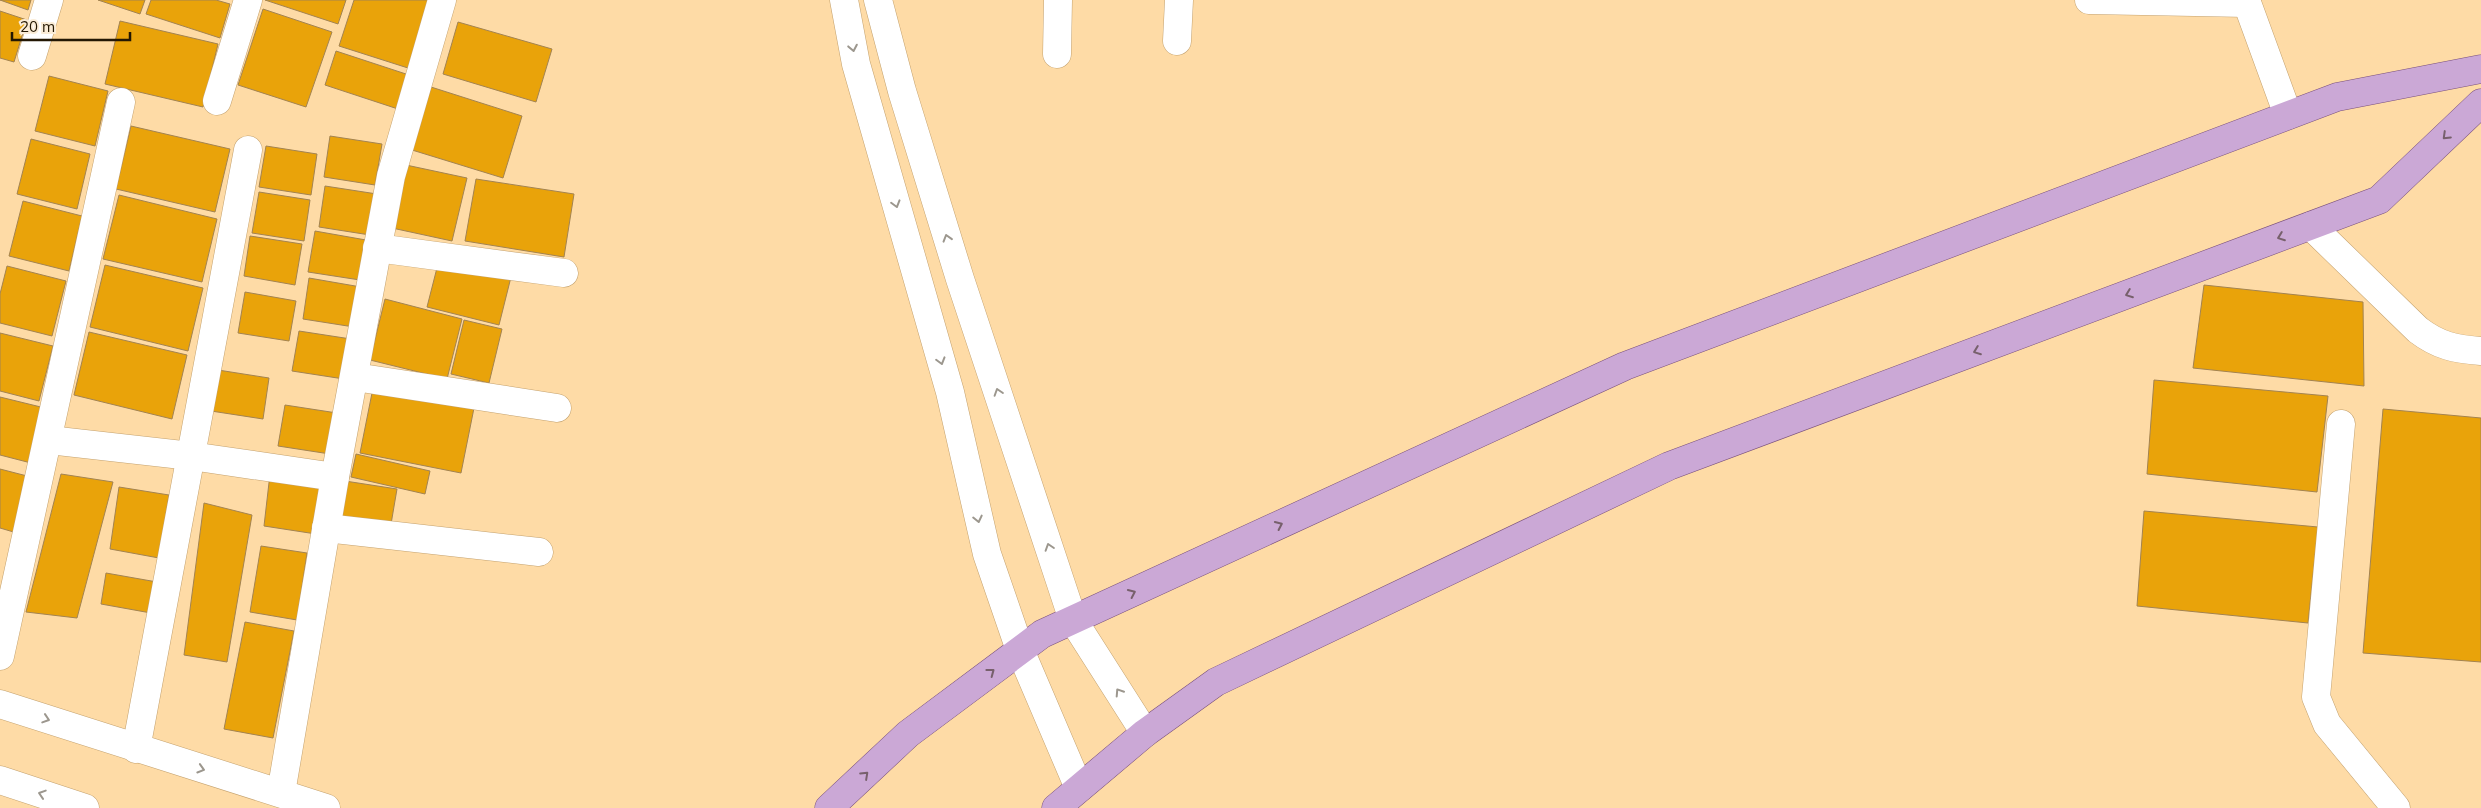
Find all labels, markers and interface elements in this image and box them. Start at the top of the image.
scale bar [12,10,130,42]
text: 20 m [20,17,55,36]
one-way arrow [847,43,857,52]
one-way arrow [2443,130,2452,139]
one-way arrow [890,200,901,209]
one-way arrow [2277,231,2286,241]
one-way arrow [943,234,953,242]
one-way arrow [2125,288,2134,298]
one-way arrow [1973,345,1981,355]
one-way arrow [935,356,945,364]
one-way arrow [993,389,1003,397]
one-way arrow [972,514,983,523]
one-way arrow [1274,521,1283,532]
one-way arrow [1044,543,1054,551]
one-way arrow [1127,589,1136,600]
one-way arrow [985,669,995,678]
one-way arrow [1116,688,1125,697]
one-way arrow [42,714,50,724]
one-way arrow [197,763,205,773]
one-way arrow [859,771,868,780]
one-way arrow [39,790,47,800]

